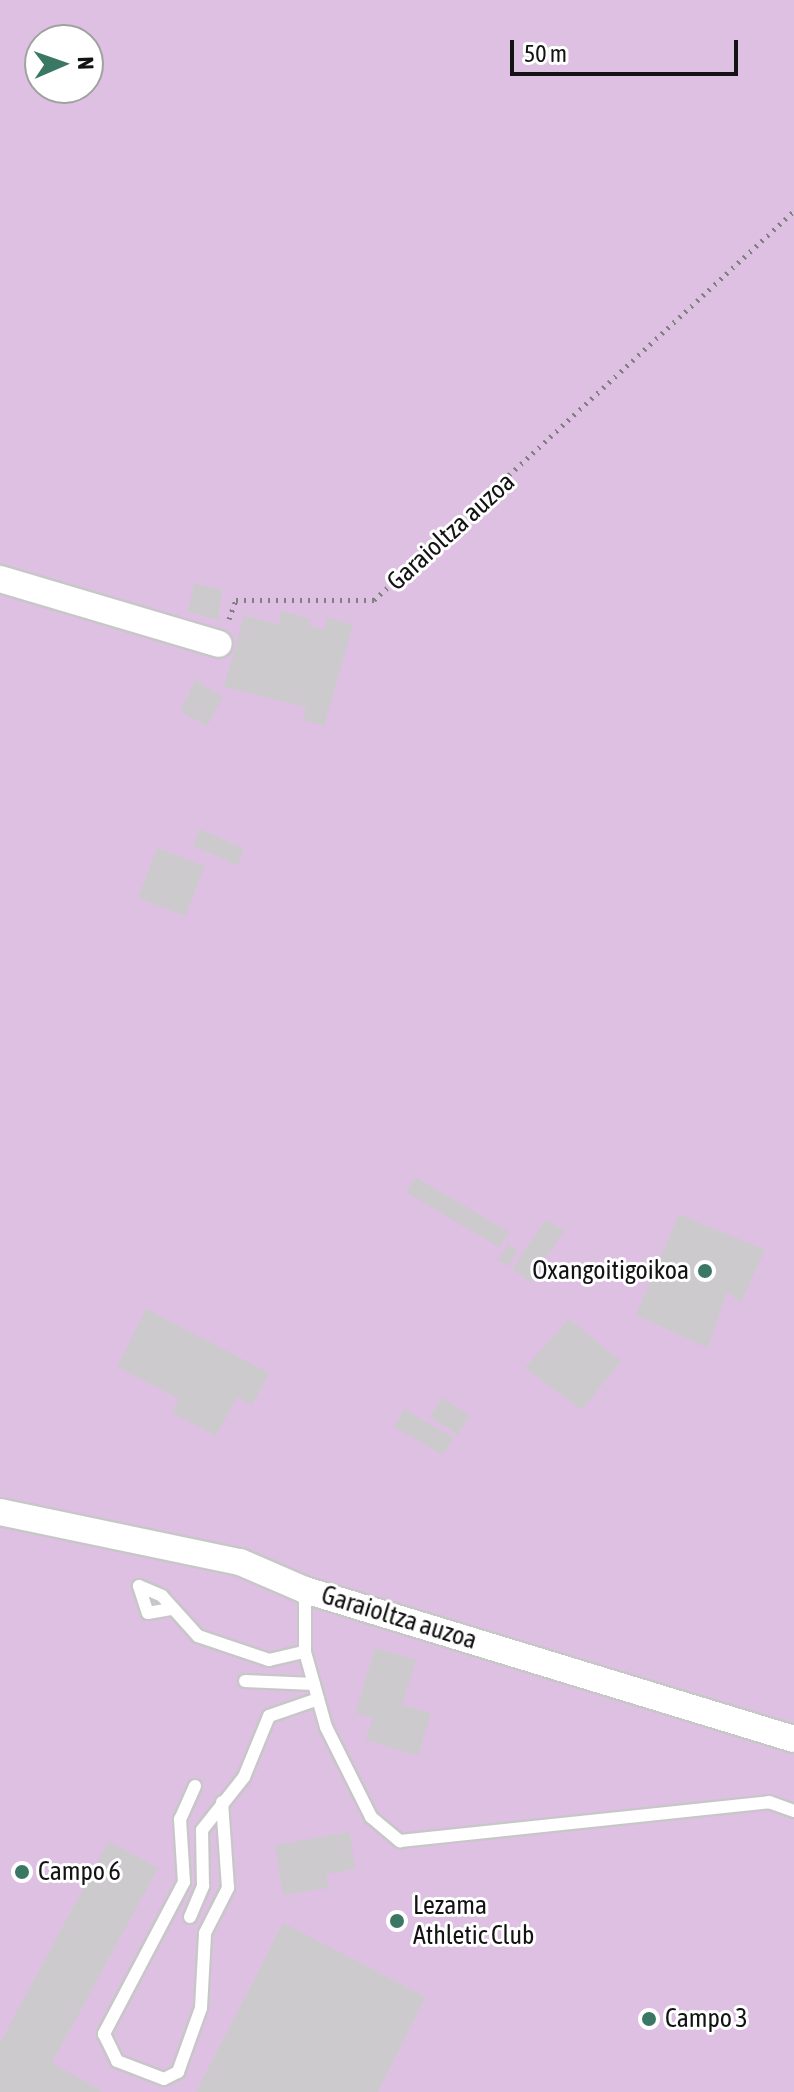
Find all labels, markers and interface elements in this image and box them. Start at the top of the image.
north arrow [24,24,104,104]
scale bar [514,24,742,74]
text: 50 m [524,40,567,67]
text: N [73,56,99,70]
street label: Garaioltza auzoa [381,467,521,597]
place label: Oxangoitigoikoa [532,1255,689,1287]
marker: Oxangoitigoikoa [696,1262,714,1280]
street label: Garaioltza auzoa [318,1580,480,1656]
place label: Campo 6 [38,1856,121,1888]
marker: Campo 6 [13,1863,31,1881]
place label: Lezama Athletic Club [413,1890,534,1952]
marker: Lezama Athletic Club [388,1912,406,1930]
place label: Campo 3 [665,2003,748,2035]
marker: Campo 3 [640,2010,658,2028]

